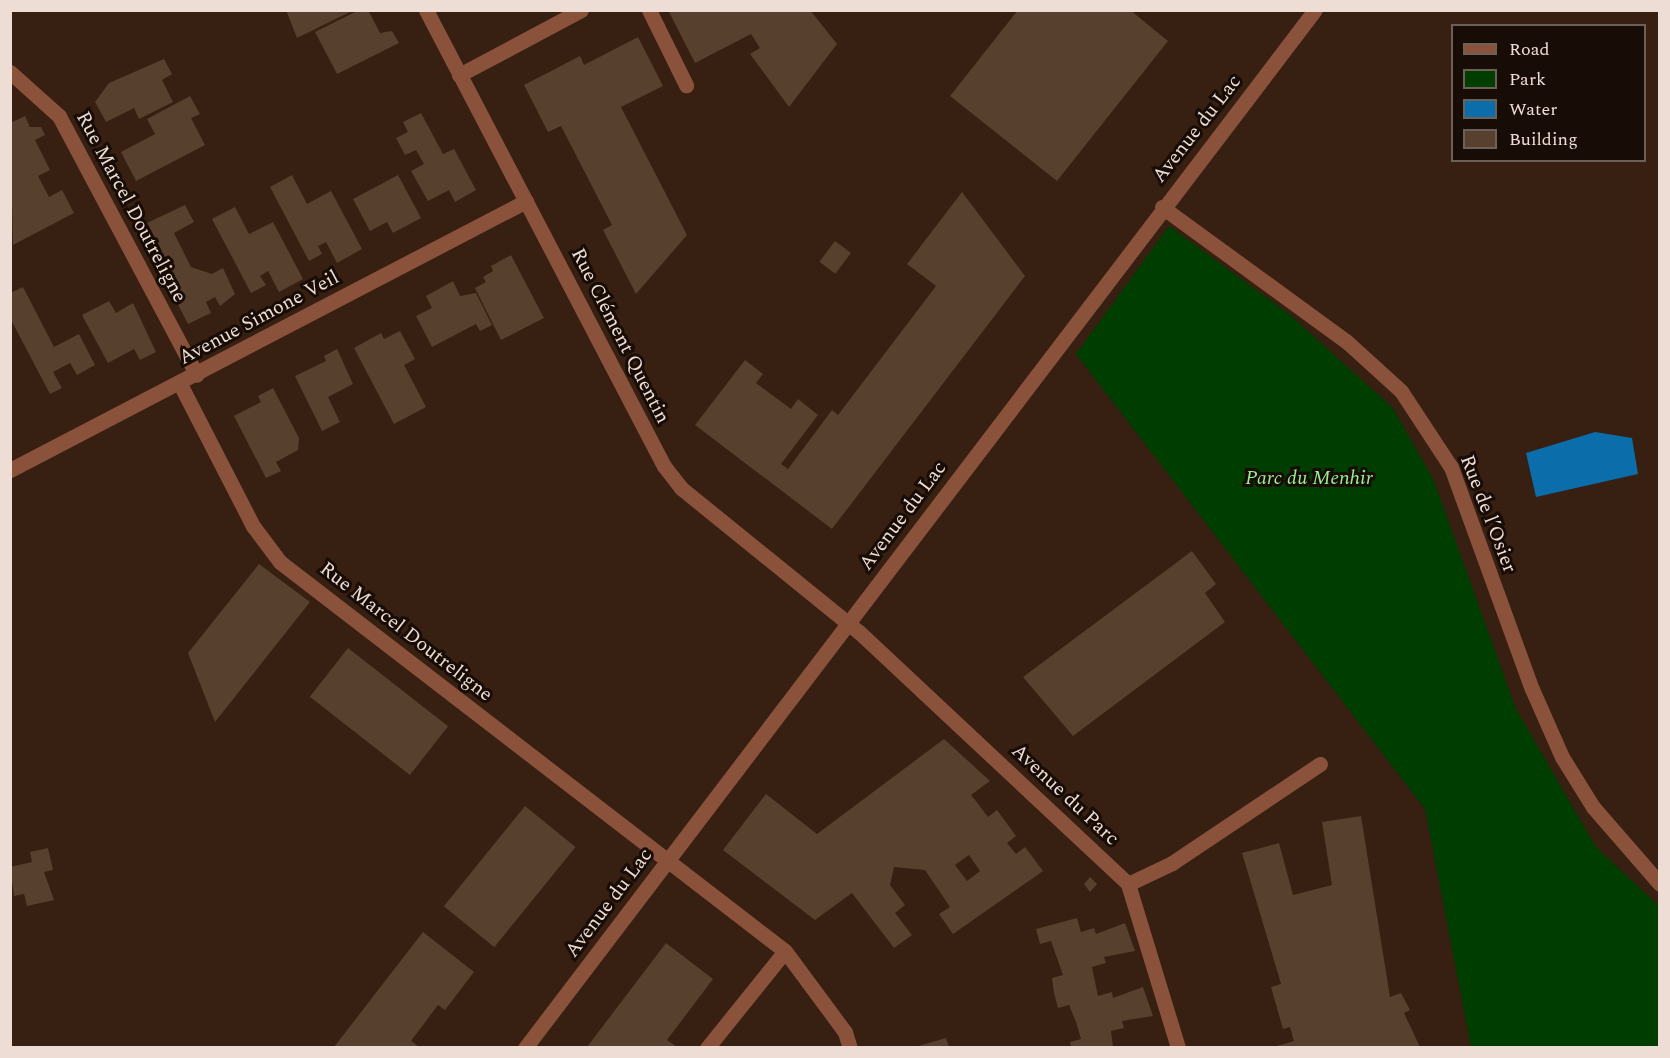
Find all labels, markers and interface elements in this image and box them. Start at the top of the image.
legend [1451,24,1646,162]
text: Road [1509,36,1550,63]
text: Park [1509,66,1546,93]
street label: Avenue du Lac [1147,70,1247,188]
text: Water [1509,96,1557,123]
street label: Rue Marcel Doutreligne [70,107,192,307]
text: Building [1509,126,1578,153]
street label: Rue Clément Quentin [565,244,675,428]
street label: Avenue Simone Veil [175,266,343,370]
street label: Rue de l’Osier [1455,452,1521,576]
street label: Avenue du Lac [854,457,952,575]
park label: Parc du Menhir [1245,466,1373,490]
street label: Rue Marcel Doutreligne [315,557,497,707]
street label: Avenue du Parc [1006,739,1124,851]
street label: Avenue du Lac [560,844,658,962]

